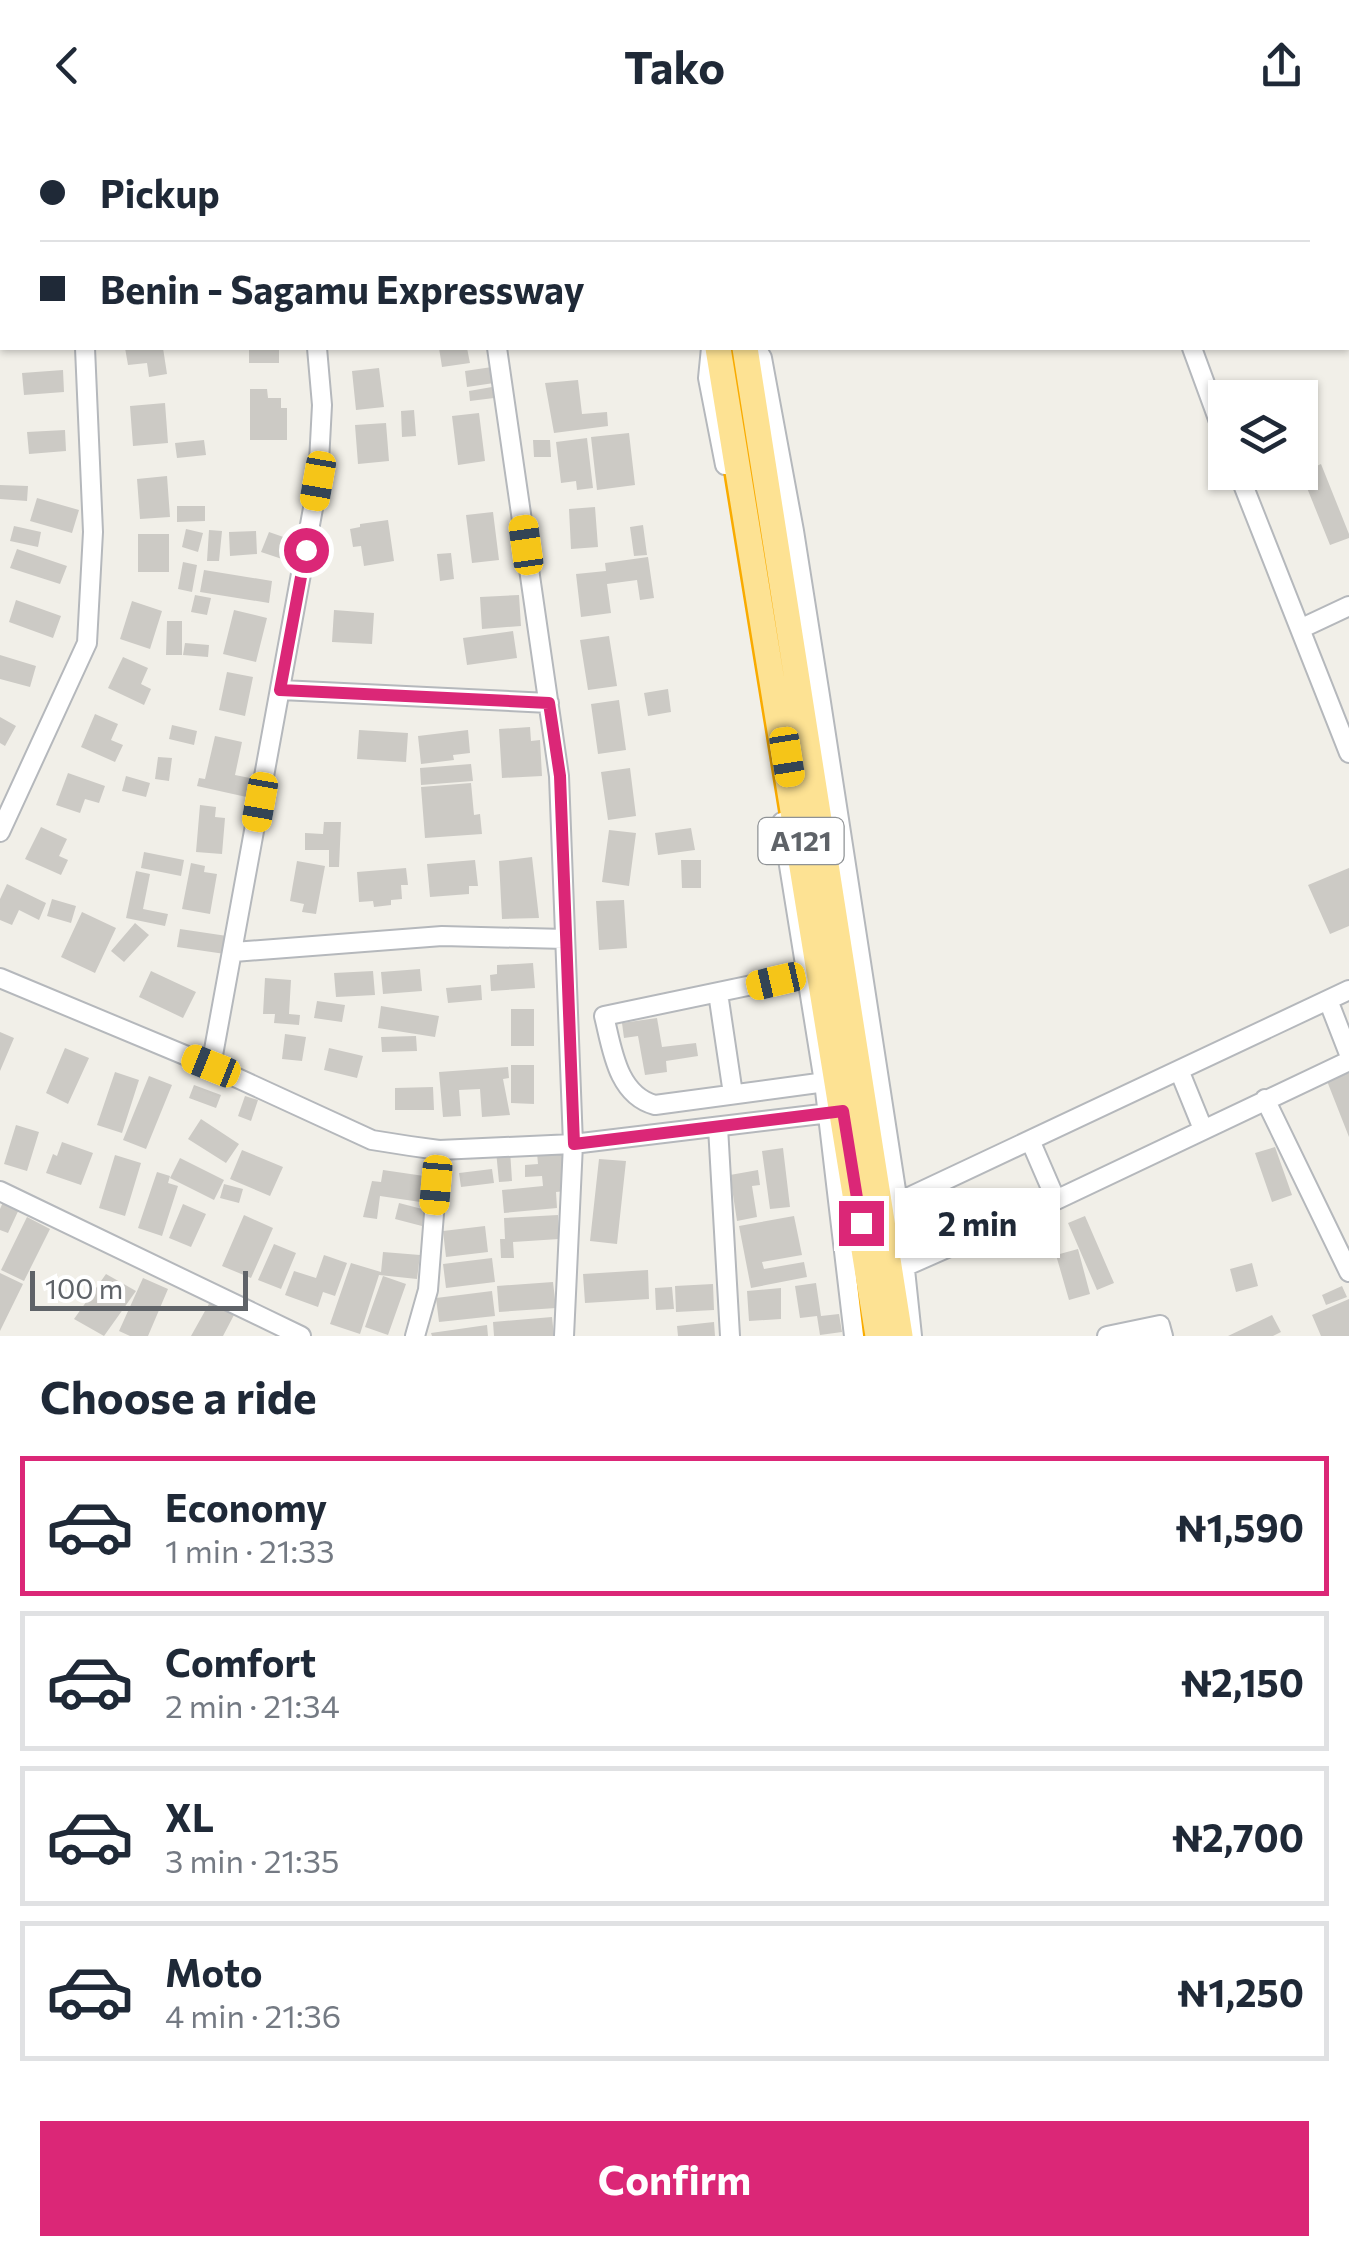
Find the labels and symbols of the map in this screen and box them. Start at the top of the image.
car [298,449,338,513]
car [507,513,545,577]
route start [284,528,329,573]
car [767,725,807,789]
car [240,770,280,834]
road number: A121 [758,818,844,864]
car [743,960,809,1002]
car [178,1041,244,1091]
car [418,1154,454,1216]
callout: 2 min [896,1188,1061,1258]
route end [839,1201,884,1246]
scale bar [30,1266,248,1310]

